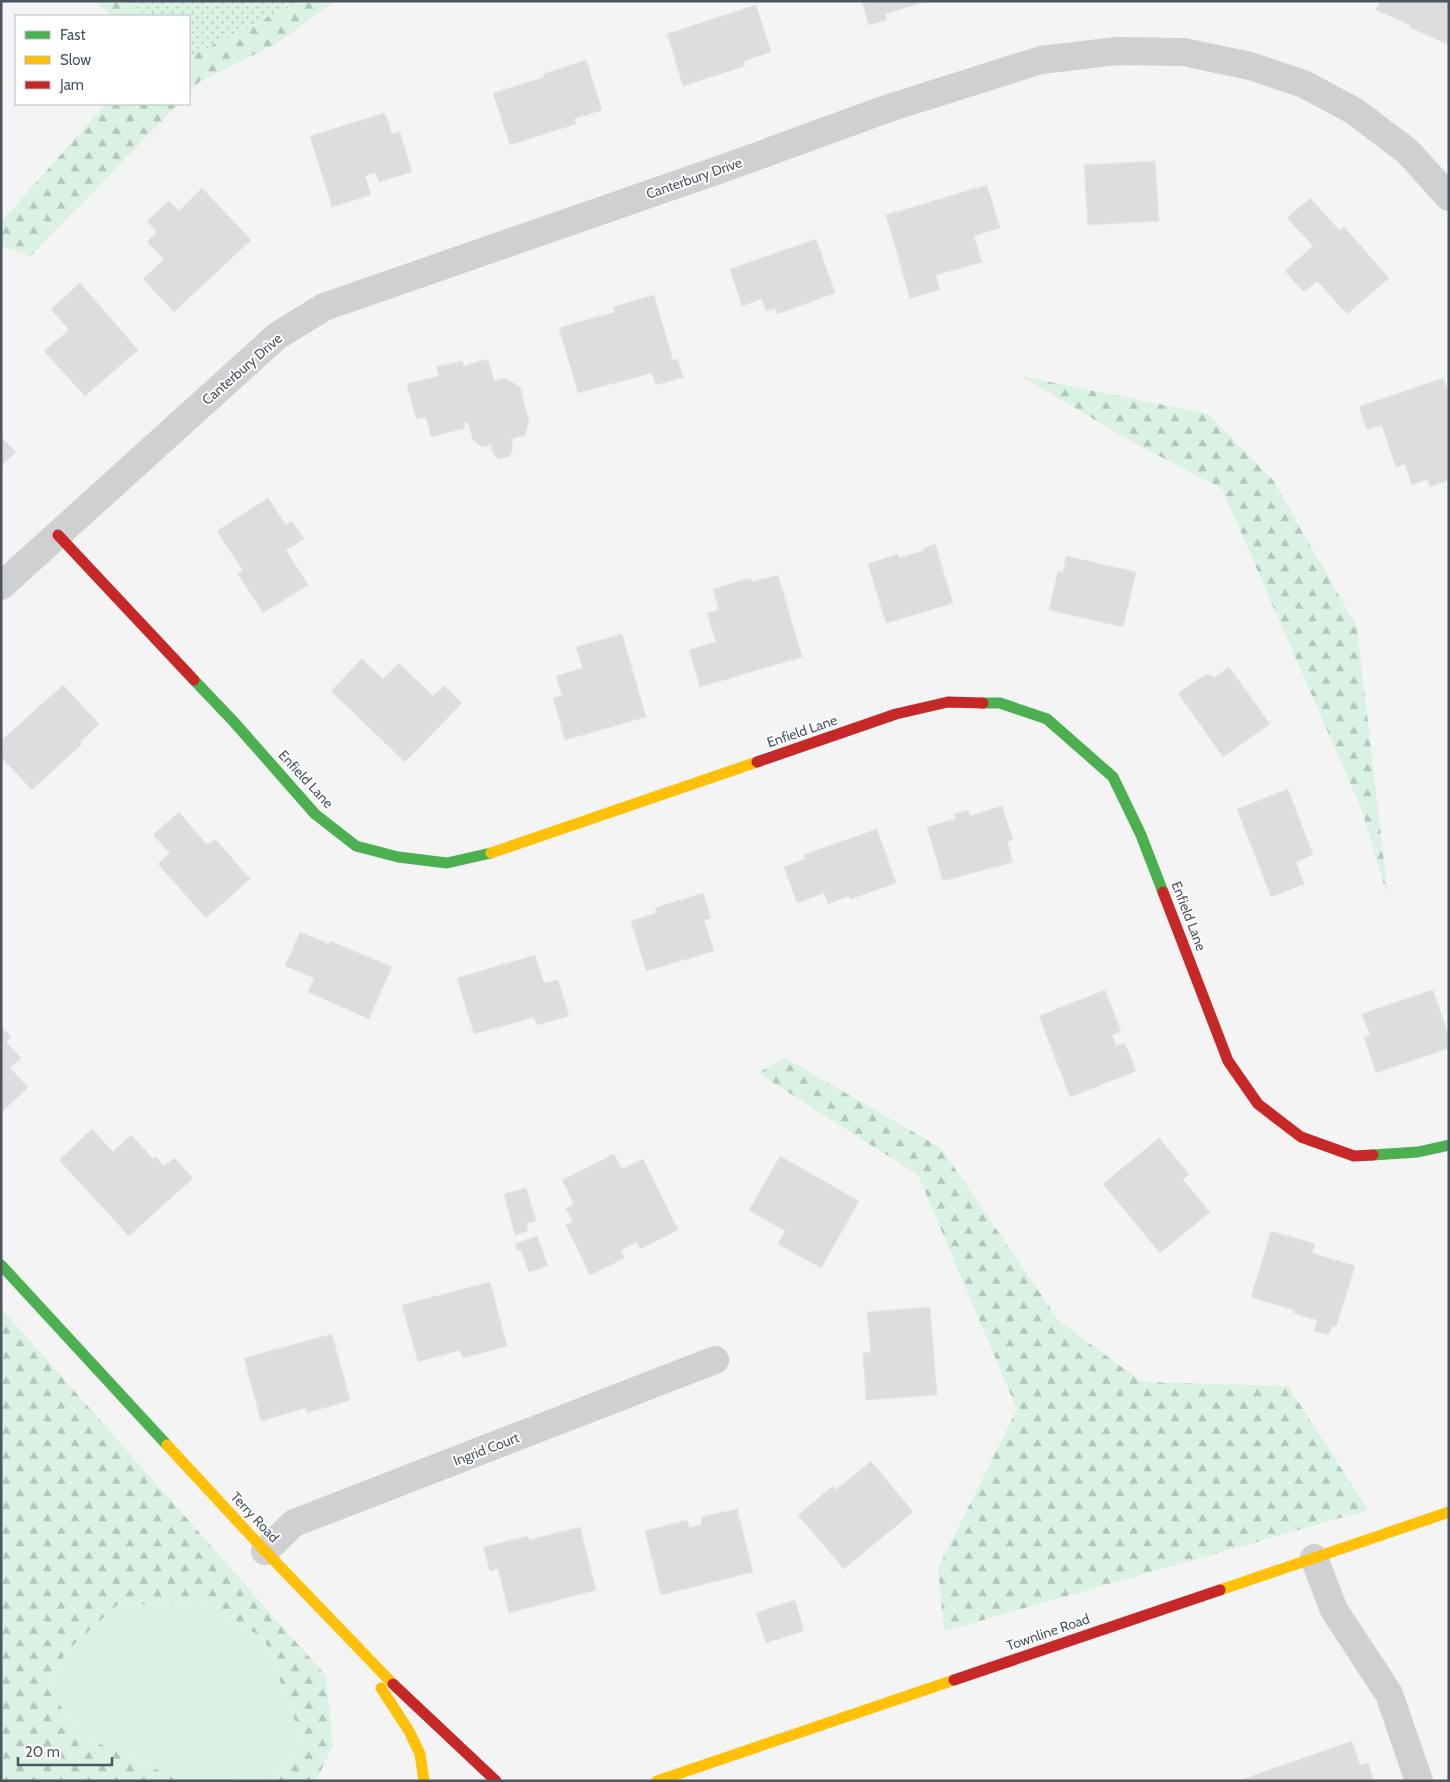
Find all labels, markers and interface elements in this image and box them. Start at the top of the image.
legend [15,15,190,105]
text: Fast [60,26,85,44]
text: Slow [60,51,91,69]
text: Jam [59,76,84,94]
street label: Canterbury Drive [644,153,744,203]
street label: Canterbury Drive [198,329,286,409]
street label: Enfield Lane [765,711,839,751]
street label: Enfield Lane [275,746,337,812]
street label: Enfield Lane [1168,879,1210,953]
street label: Ingrid Court [450,1428,522,1470]
street label: Terry Road [227,1488,283,1546]
street label: Townline Road [1004,1609,1092,1655]
scale bar [18,1734,111,1766]
text: 20 m [25,1743,60,1761]

